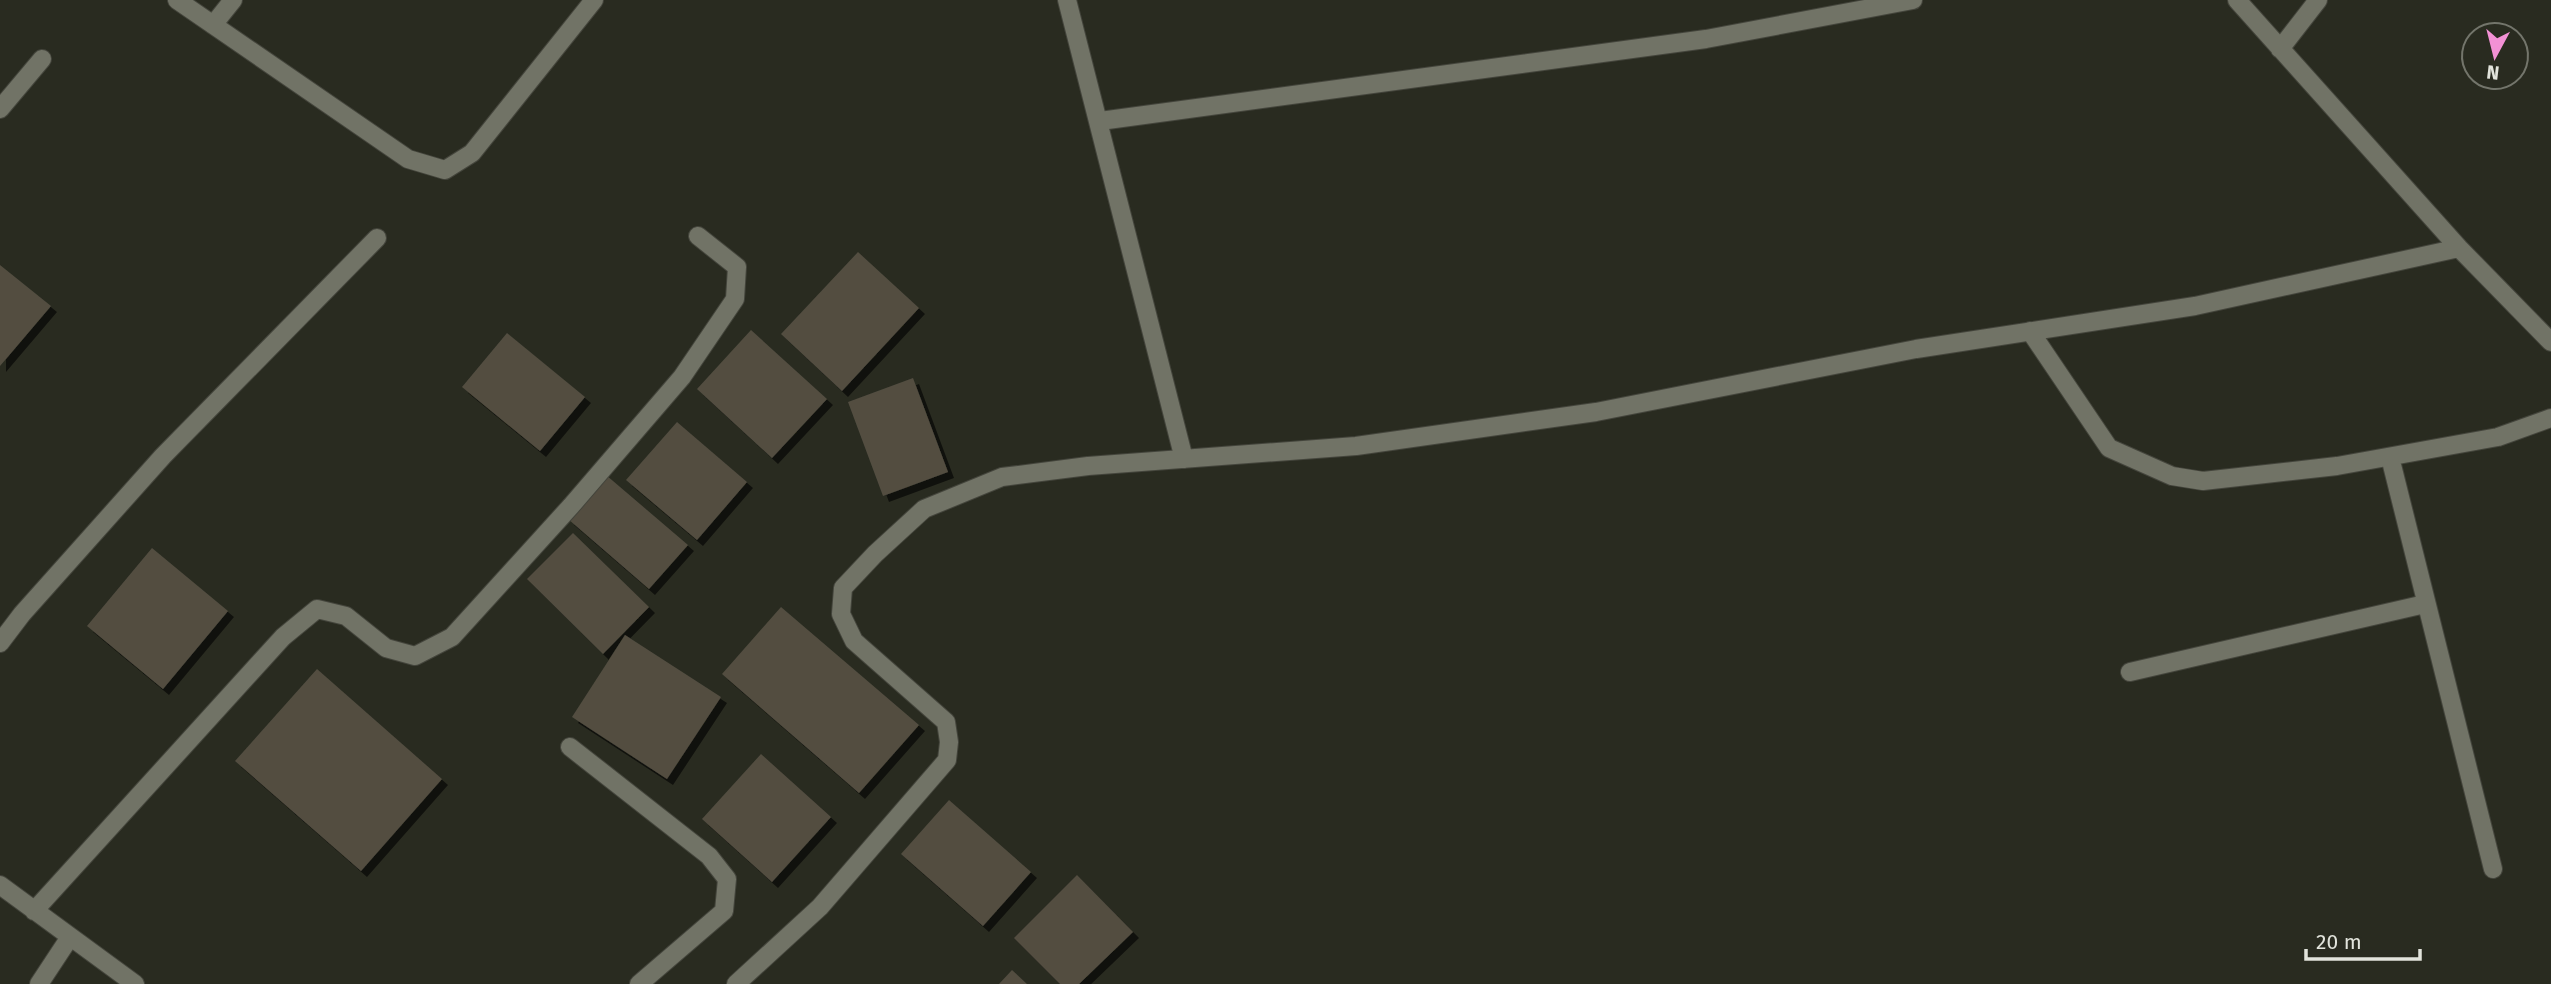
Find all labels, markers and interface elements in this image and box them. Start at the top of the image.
north arrow [2460,21,2530,91]
text: N [2485,60,2501,85]
scale bar [2306,918,2420,962]
text: 20 m [2316,929,2362,955]

